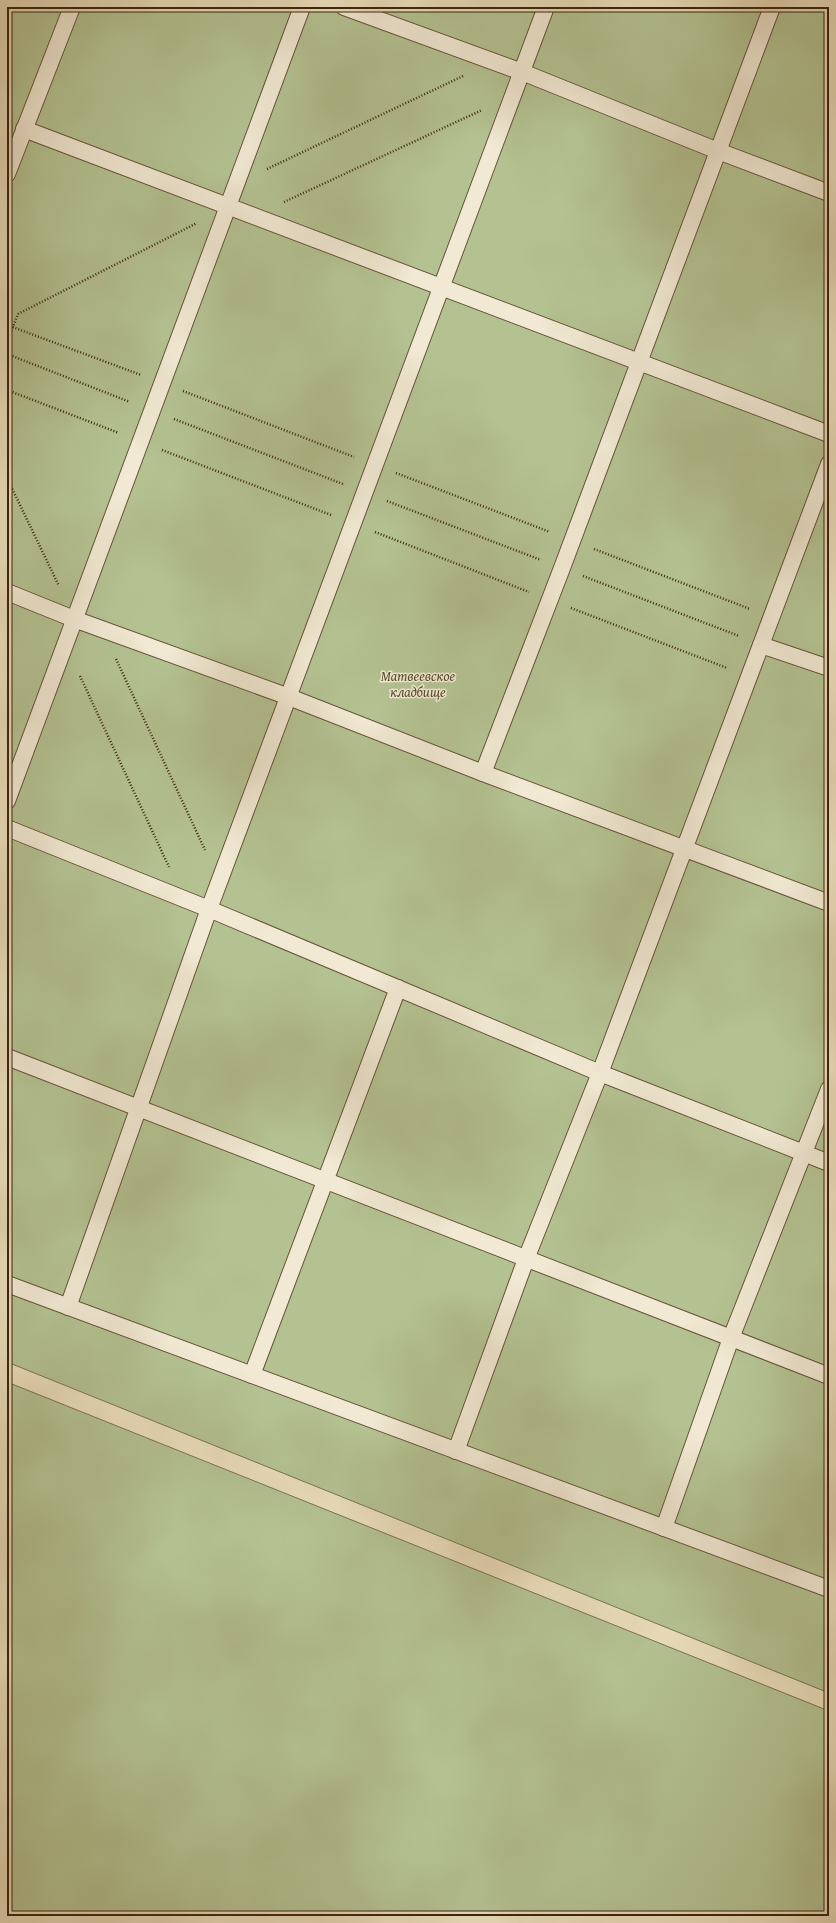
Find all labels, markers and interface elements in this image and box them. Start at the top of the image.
park label: Матвеевское кладбище [381,666,456,702]

